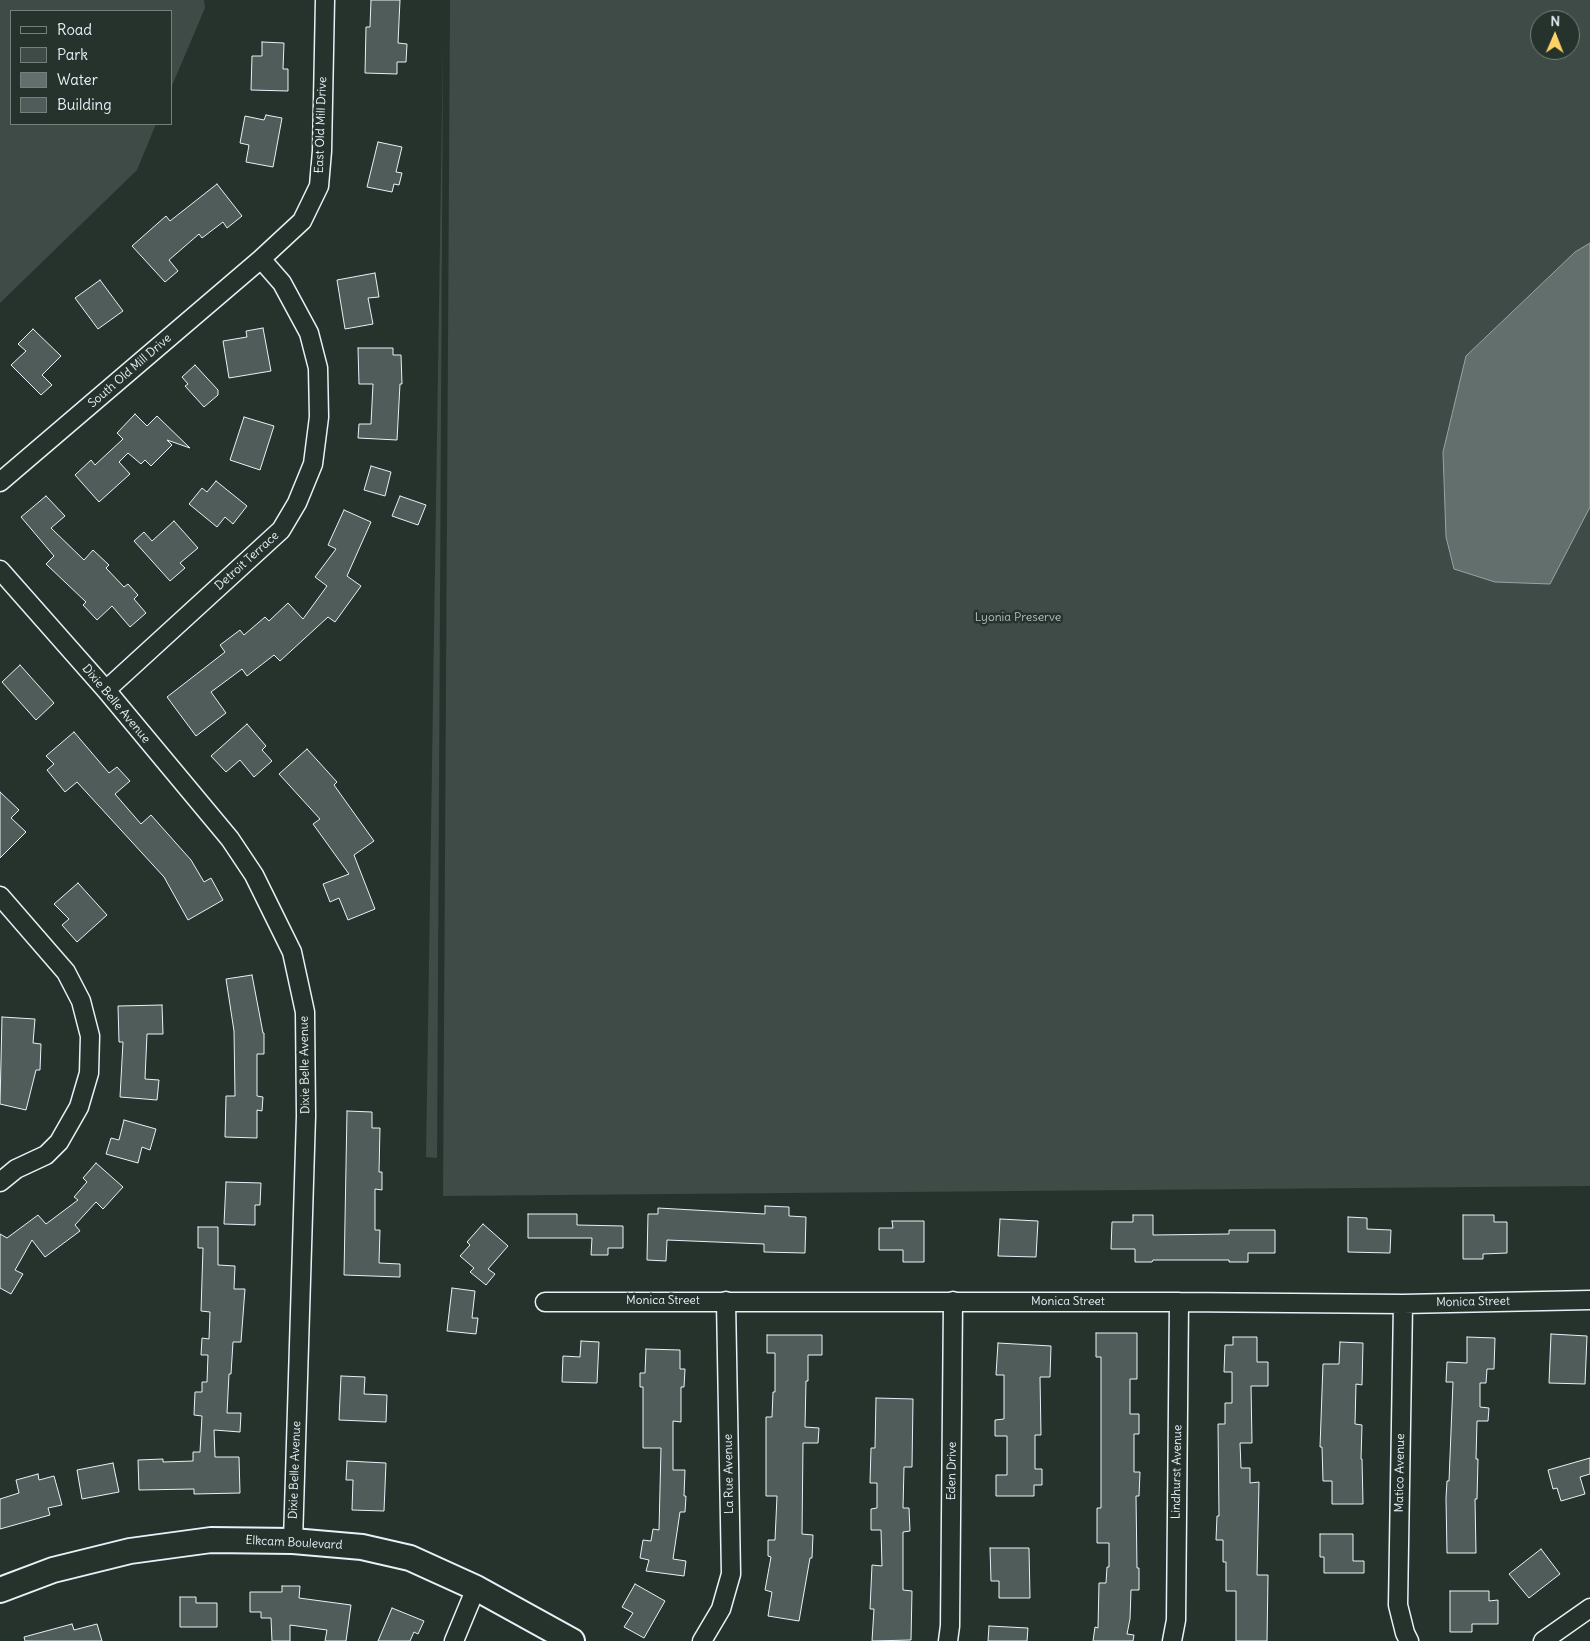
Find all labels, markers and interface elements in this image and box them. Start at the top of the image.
legend [10,10,172,125]
north arrow [1530,10,1580,60]
text: N [1550,12,1560,30]
text: Road [57,20,92,39]
text: Park [57,45,88,64]
text: Water [57,70,98,89]
street label: East Old Mill Drive [312,76,330,174]
text: Building [57,95,112,114]
street label: South Old Mill Drive [86,331,174,411]
street label: Detroit Terrace [212,529,282,593]
park label: Lyonia Preserve [975,611,1061,625]
street label: Dixie Belle Avenue [79,662,153,746]
street label: Dixie Belle Avenue [297,1016,313,1114]
street label: Monica Street [626,1294,700,1308]
street label: Monica Street [1436,1294,1510,1310]
street label: Monica Street [1031,1295,1105,1309]
street label: Dixie Belle Avenue [286,1421,304,1519]
street label: Lindhurst Avenue [1169,1425,1185,1519]
street label: Matico Avenue [1392,1433,1408,1513]
street label: La Rue Avenue [721,1434,737,1514]
street label: Eden Drive [944,1442,960,1500]
street label: Elkcam Boulevard [245,1533,343,1553]

